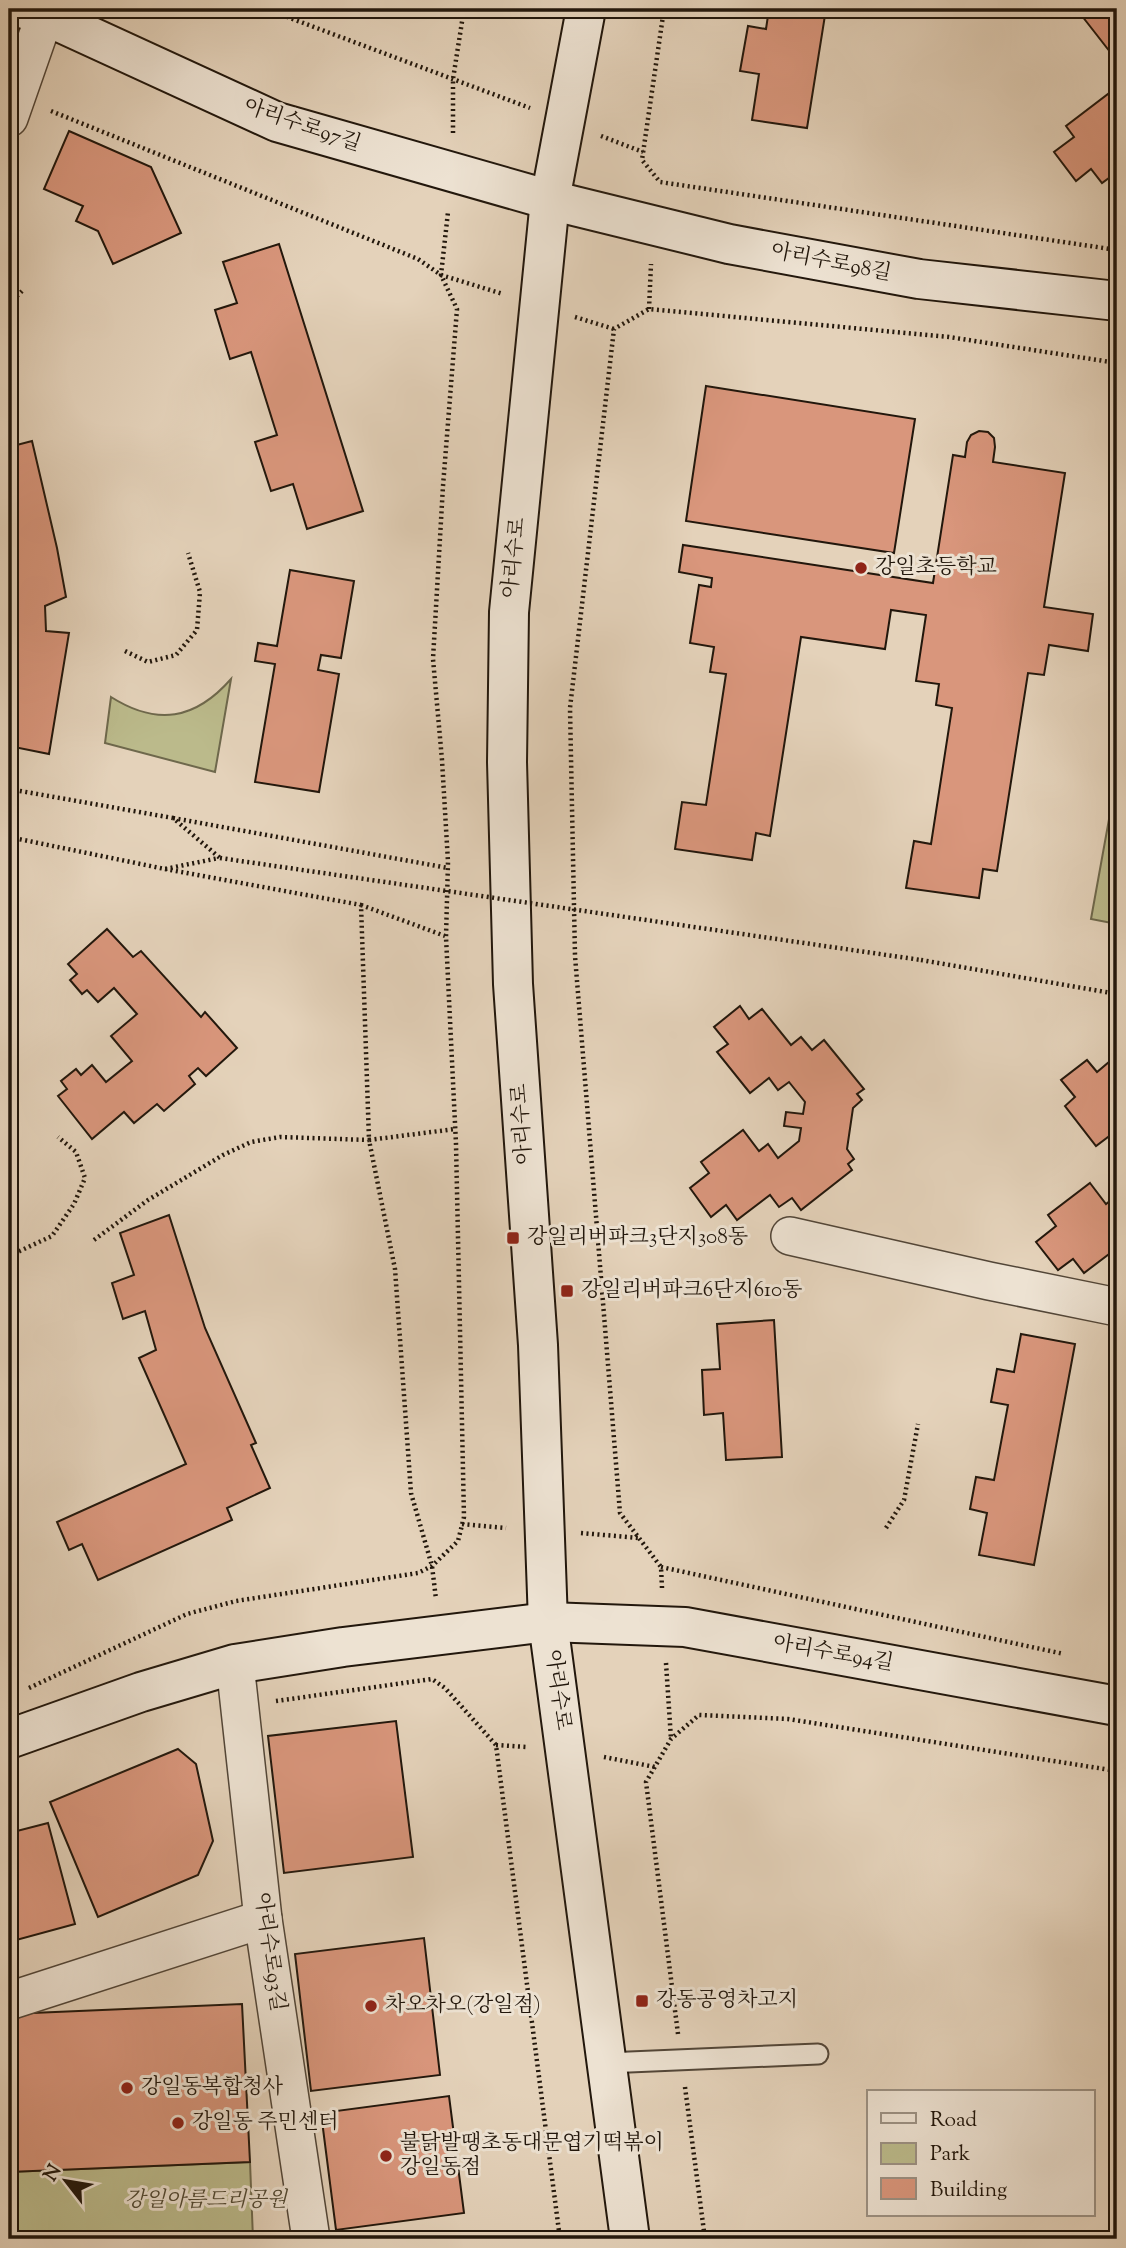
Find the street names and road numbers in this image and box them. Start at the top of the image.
street label: 아리수로97길 [239,92,365,160]
street label: 아리수로98길 [768,237,894,289]
street label: 아리수로 [496,516,534,600]
street label: 아리수로 [505,1082,541,1166]
street label: 아리수로94길 [770,1629,896,1679]
street label: 아리수로 [536,1648,578,1732]
street label: 아리수로93길 [246,1890,292,2014]

